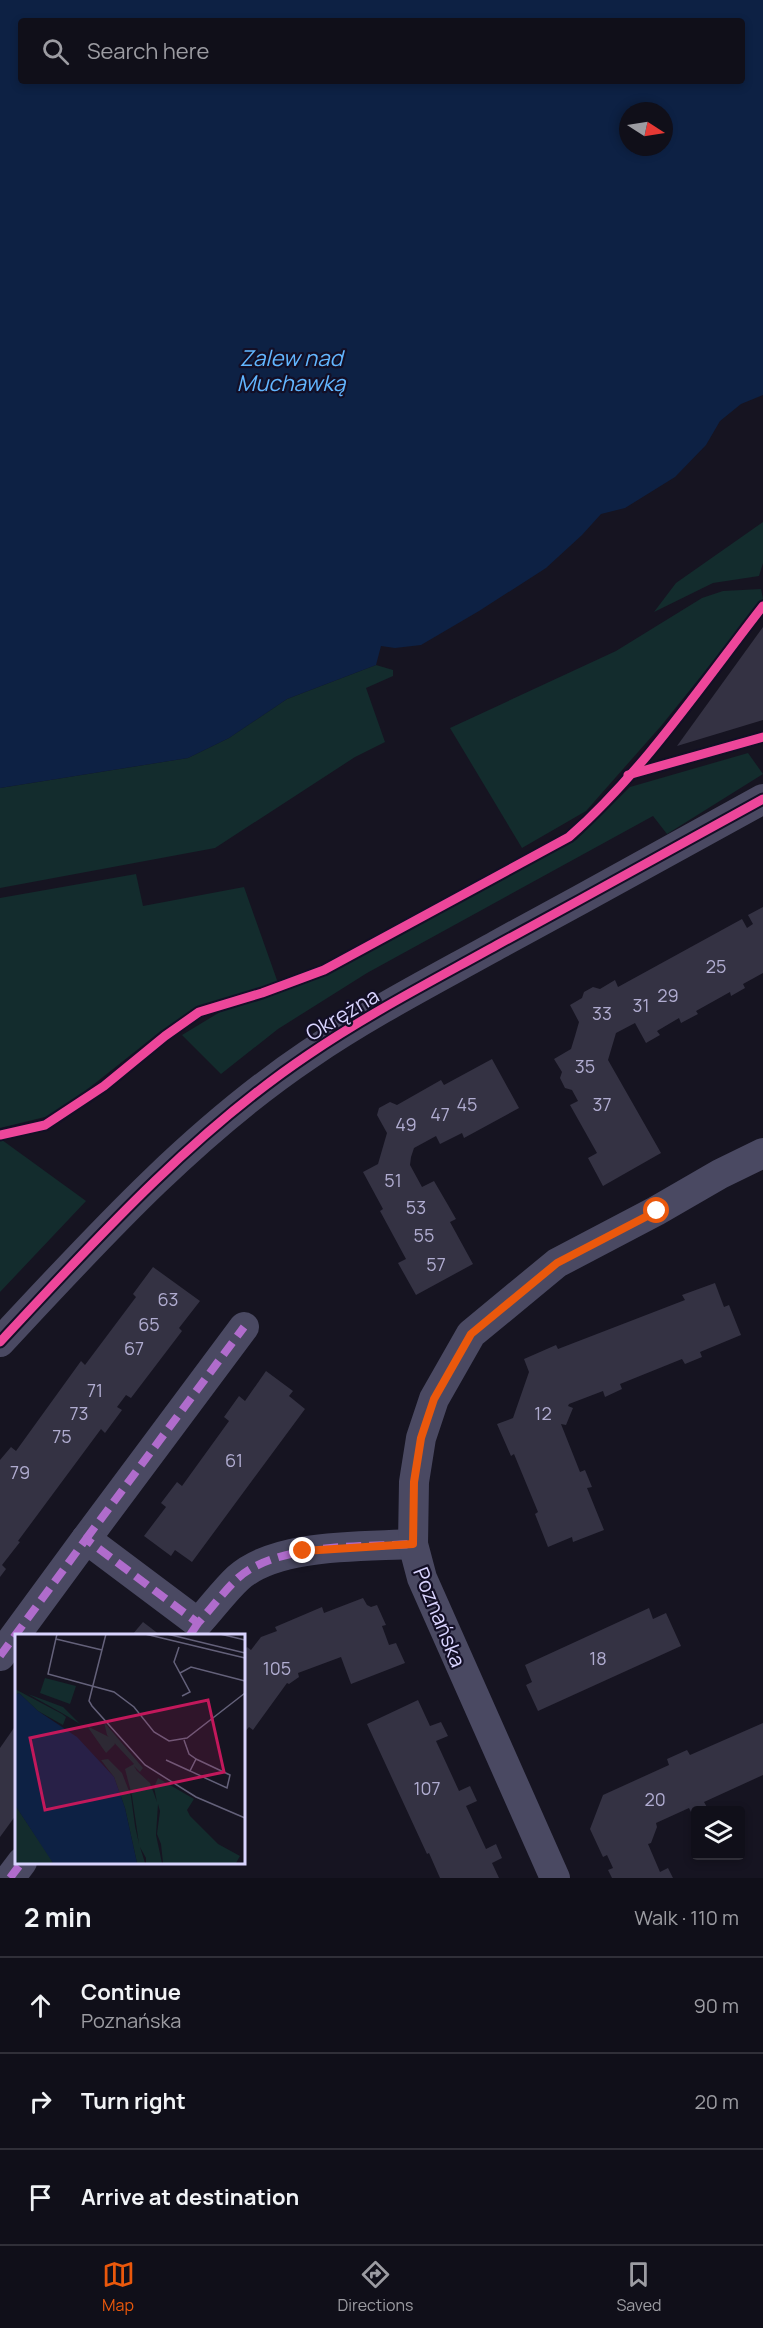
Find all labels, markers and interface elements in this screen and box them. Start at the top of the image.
search box [18,18,745,84]
icon: search [39,35,72,68]
text: Search here [87,36,209,66]
north arrow [619,102,673,156]
water label: Zalew nad Muchawką [237,343,347,398]
house number: 25 [706,954,726,978]
street label: Okrężna [300,981,384,1047]
house number: 29 [657,983,679,1007]
house number: 31 [633,993,649,1017]
house number: 33 [592,1001,612,1025]
house number: 35 [575,1054,595,1078]
house number: 45 [456,1092,478,1116]
house number: 37 [593,1092,612,1116]
house number: 47 [430,1102,450,1126]
house number: 49 [395,1112,417,1136]
house number: 51 [384,1168,402,1192]
house number: 53 [406,1195,426,1219]
route start [643,1197,669,1223]
house number: 55 [414,1223,434,1247]
house number: 57 [426,1252,446,1276]
house number: 63 [157,1287,179,1311]
house number: 65 [138,1312,160,1336]
house number: 67 [124,1336,144,1360]
house number: 71 [87,1378,103,1402]
house number: 73 [70,1401,89,1425]
house number: 12 [534,1401,552,1425]
house number: 75 [52,1424,72,1448]
house number: 61 [225,1448,243,1472]
house number: 79 [10,1460,30,1484]
route end [289,1537,315,1563]
street label: Poznańska [407,1563,473,1671]
inset map [15,1634,244,1863]
house number: 18 [589,1646,607,1670]
house number: 105 [263,1656,291,1680]
house number: 107 [413,1776,441,1800]
house number: 20 [644,1787,666,1811]
map controls [691,1806,745,1860]
button: layers [691,1806,745,1860]
text: 2 min [24,1899,92,1935]
text: Walk · 110 m [634,1904,739,1931]
text: Continue [81,1977,181,2007]
icon: ahead [24,1989,57,2022]
text: 90 m [693,1992,739,2019]
text: Poznańska [81,2007,181,2034]
icon: right [24,2085,57,2118]
text: Turn right [81,2086,186,2116]
text: 20 m [694,2088,739,2115]
icon: arrive [24,2181,57,2214]
text: Arrive at destination [81,2182,299,2212]
tab: Map [102,2258,135,2316]
tab: Directions [338,2258,413,2316]
tab: Saved [616,2258,661,2316]

